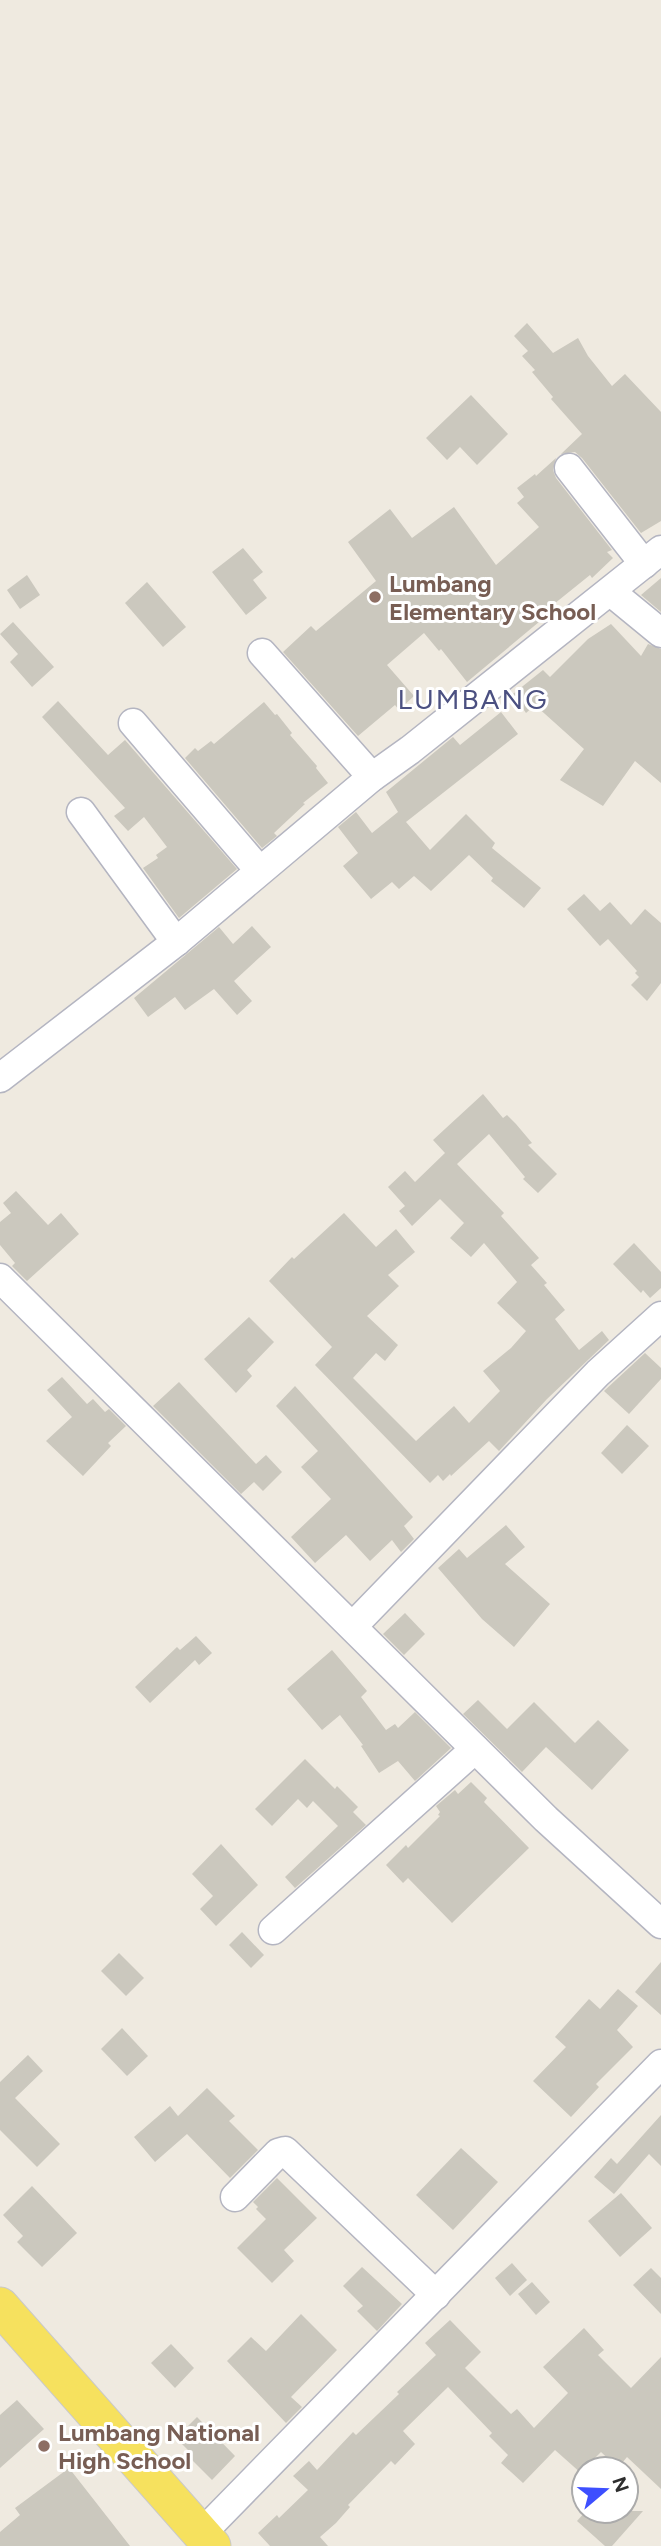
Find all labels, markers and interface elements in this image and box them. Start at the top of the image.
place label: Lumbang Elementary School [389,569,596,626]
marker: Lumbang Elementary School [367,589,383,605]
district label: LUMBANG [397,682,549,716]
place label: Lumbang National High School [58,2418,260,2475]
marker: Lumbang National High School [36,2438,52,2454]
north arrow [570,2455,640,2525]
text: N [607,2474,634,2495]

